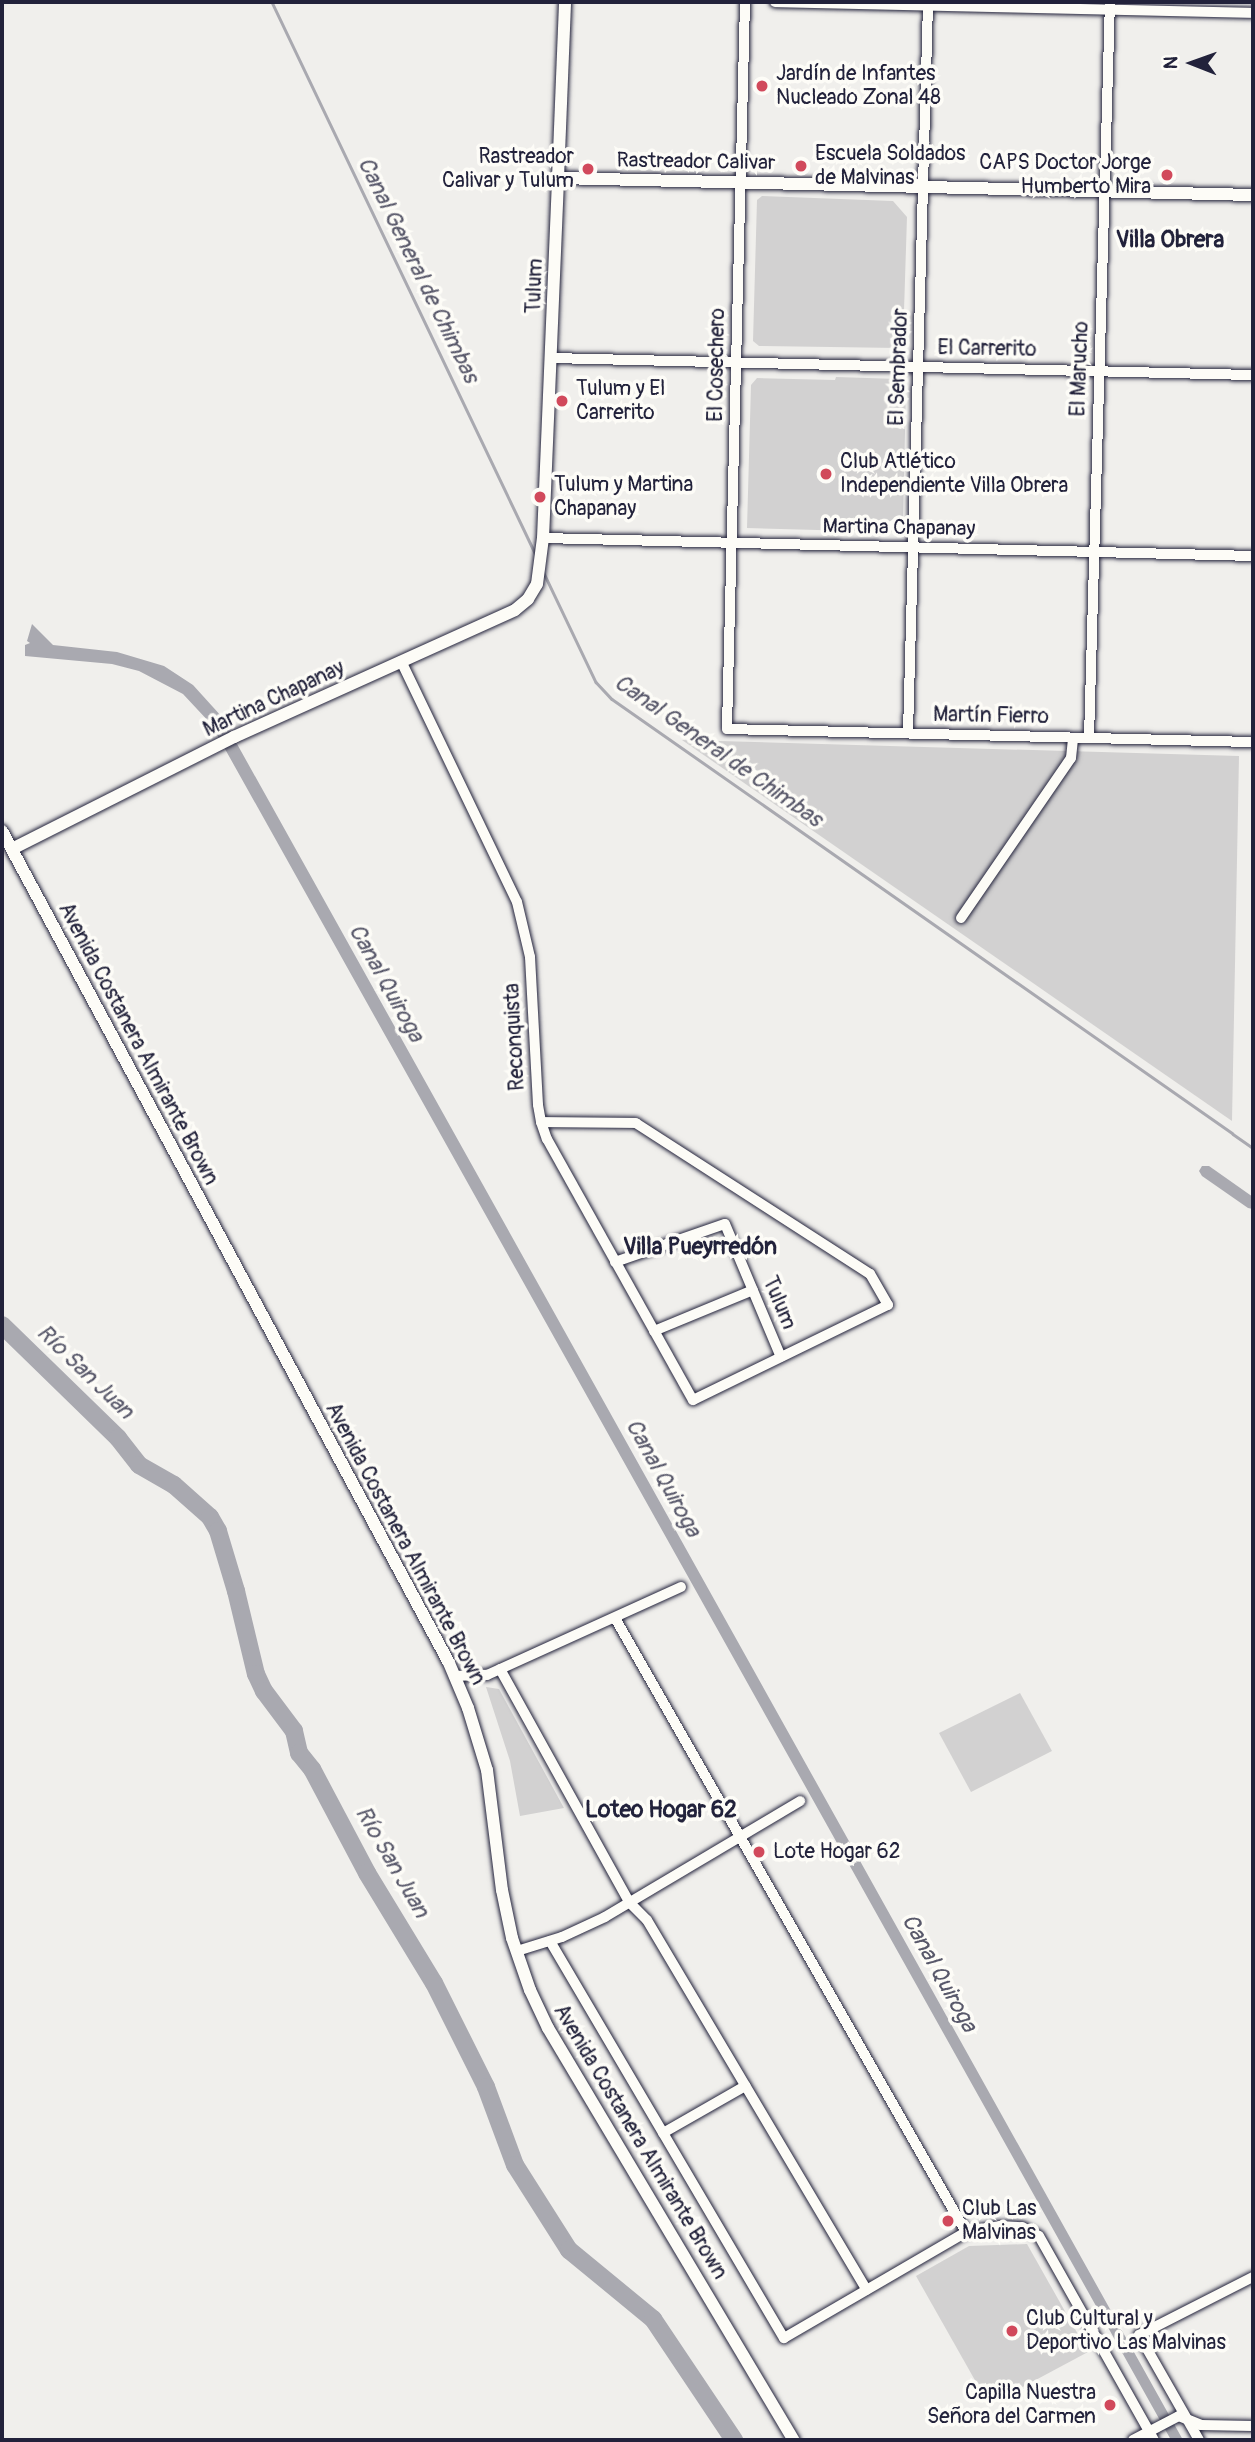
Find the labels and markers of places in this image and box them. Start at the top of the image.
place label: Jardín de Infantes Nucleado Zonal 48 [776,61,941,111]
marker: Jardín de Infantes Nucleado Zonal 48 [754,78,770,94]
place label: Escuela Soldados de Malvinas [815,141,965,191]
place label: Rastreador Calivar y Tulum [442,144,574,194]
place label: CAPS Doctor Jorge Humberto Mira [979,150,1151,200]
marker: Escuela Soldados de Malvinas [793,158,809,174]
marker: Rastreador Calivar y Tulum [580,161,596,177]
marker: CAPS Doctor Jorge Humberto Mira [1157,165,1177,185]
place label: Tulum y El Carrerito [576,376,665,426]
marker: Tulum y El Carrerito [554,393,570,409]
place label: Club Atlético Independiente Villa Obrera [840,449,1068,499]
marker: Club Atlético Independiente Villa Obrera [818,466,834,482]
place label: Tulum y Martina Chapanay [554,472,693,522]
marker: Tulum y Martina Chapanay [532,489,548,505]
place label: Lote Hogar 62 [773,1839,900,1865]
marker: Lote Hogar 62 [751,1844,767,1860]
place label: Club Las Malvinas [962,2196,1036,2246]
marker: Club Las Malvinas [940,2213,956,2229]
place label: Club Cultural y Deportivo Las Malvinas [1026,2306,1226,2356]
marker: Club Cultural y Deportivo Las Malvinas [1004,2323,1020,2339]
place label: Capilla Nuestra Señora del Carmen [927,2380,1096,2430]
marker: Capilla Nuestra Señora del Carmen [1102,2397,1118,2413]

